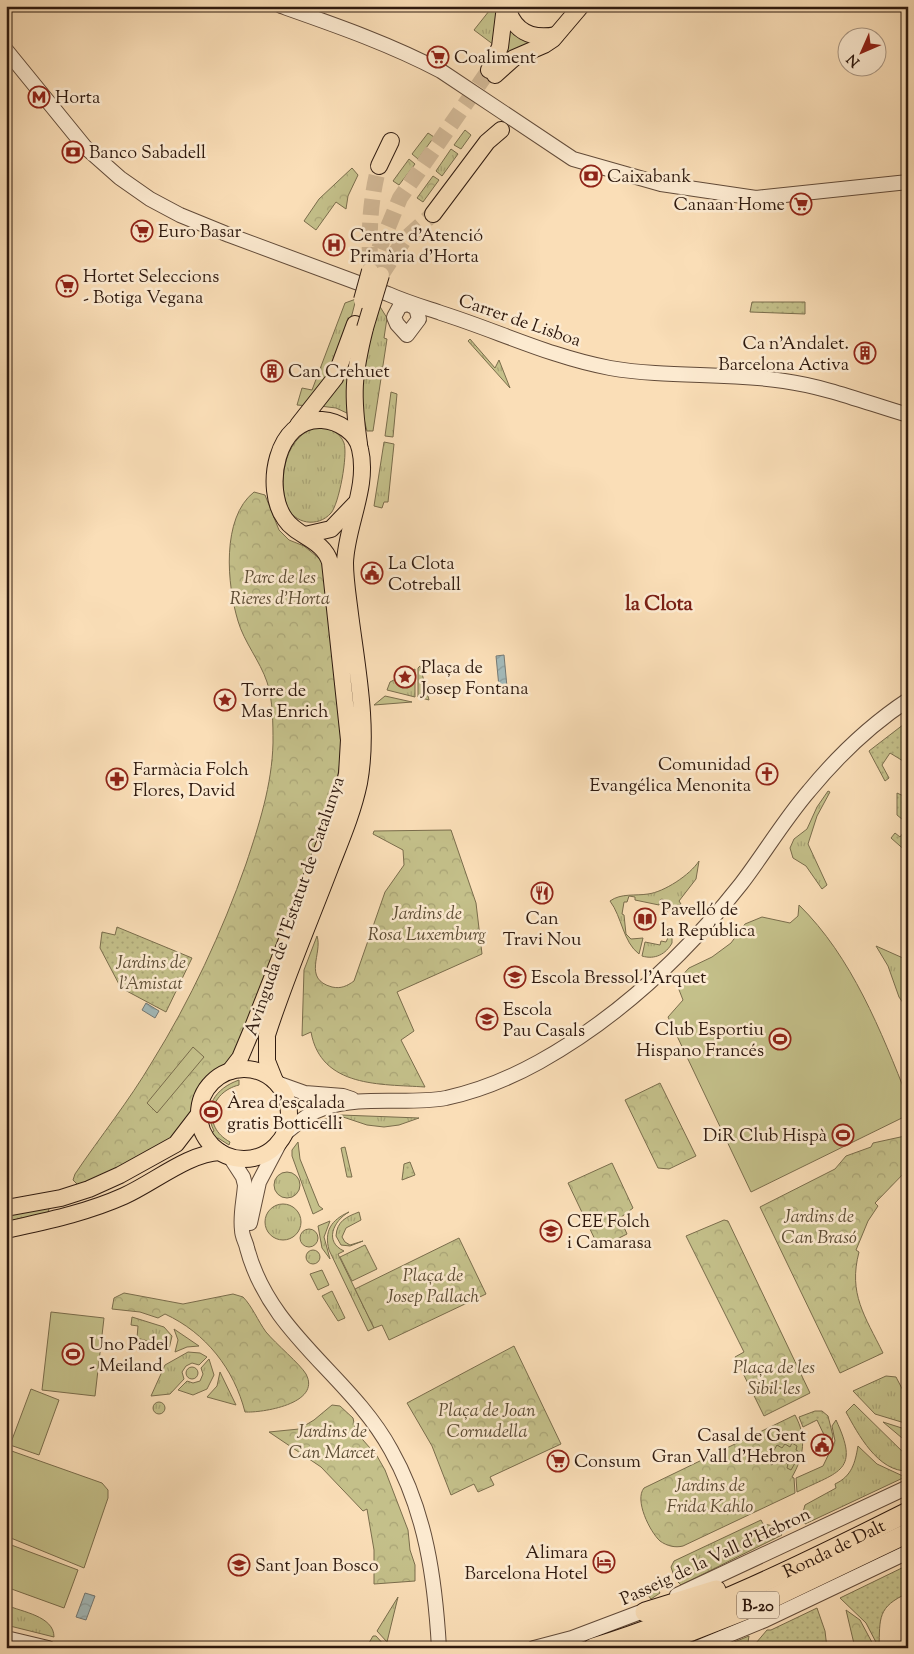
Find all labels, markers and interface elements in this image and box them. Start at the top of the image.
north arrow [836,28,886,78]
supermarket icon: Coaliment [426,45,450,69]
place label: Coaliment [454,46,536,72]
text: N [843,49,865,71]
metro station icon: Horta [27,85,51,109]
place label: Horta [55,86,100,112]
bank icon: Banco Sabadell [61,140,85,164]
place label: Banco Sabadell [89,141,206,167]
bank icon: Caixabank [579,164,603,188]
place label: Caixabank [607,165,691,191]
supermarket icon: Canaan Home [789,192,813,216]
place label: Canaan Home [674,193,785,219]
supermarket icon: Euro Basar [130,219,154,243]
place label: Euro Basar [158,220,241,246]
place label: Centre d'Atenció Primària d'Horta [350,224,483,271]
hospital icon: Centre d'Atenció Primària d'Horta [322,233,346,257]
place label: Hortet Seleccions - Botiga Vegana [83,265,219,312]
supermarket icon: Hortet Seleccions - Botiga Vegana [55,274,79,298]
street label: Carrer de Lisboa [455,289,584,355]
place label: Ca n'Andalet. Barcelona Activa [718,332,849,379]
building icon: Ca n'Andalet. Barcelona Activa [853,341,877,365]
building icon: Can Crehuet [260,359,284,383]
place label: Can Crehuet [288,360,390,386]
place label: La Clota Cotreball [388,552,461,599]
public building icon: La Clota Cotreball [360,561,384,585]
park label: Parc de les Rieres d'Horta [230,566,330,613]
district label: la Clota [625,591,694,620]
place label: Plaça de Josep Fontana [420,656,529,703]
place icon: Plaça de Josep Fontana [393,665,417,689]
place label: Torre de Mas Enrich [241,679,329,726]
place icon: Torre de Mas Enrich [213,688,237,712]
place label: Comunidad Evangélica Menonita [590,753,751,800]
place label: Farmàcia Folch Flores, David [133,758,249,805]
church icon: Comunidad Evangélica Menonita [755,762,779,786]
pharmacy icon: Farmàcia Folch Flores, David [105,767,129,791]
street label: Avinguda de l'Estatut de Catalunya [239,774,353,1040]
restaurant icon: Can Travi Nou [530,881,554,905]
place label: Pavelló de la República [661,898,755,945]
park label: Jardins de Rosa Luxemburg [368,902,486,949]
place label: Can Travi Nou [503,907,581,954]
library icon: Pavelló de la República [633,907,657,931]
park label: Jardins de l'Amistat [115,951,186,998]
school or university icon: Escola Bressol l'Arquet [503,965,527,989]
place label: Escola Bressol l'Arquet [531,966,707,992]
place label: Escola Pau Casals [503,998,585,1045]
school or university icon: Escola Pau Casals [475,1007,499,1031]
place label: Club Esportiu Hispano Francés [636,1018,764,1065]
sports icon: Club Esportiu Hispano Francés [768,1027,792,1051]
place label: Àrea d'escalada gratis Botticelli [227,1091,345,1138]
sports icon: Àrea d'escalada gratis Botticelli [199,1100,223,1124]
sports icon: DiR Club Hispà [831,1123,855,1147]
place label: DiR Club Hispà [703,1124,827,1150]
park label: Jardins de Can Brasó [781,1205,857,1252]
place label: CEE Folch i Camarasa [567,1210,652,1257]
school or university icon: CEE Folch i Camarasa [539,1219,563,1243]
park label: Plaça de Josep Pallach [386,1264,480,1311]
place label: Uno Padel - Meiland [89,1333,169,1380]
sports icon: Uno Padel - Meiland [61,1342,85,1366]
park label: Plaça de les Sibil·les [733,1356,815,1403]
park label: Plaça de Joan Cornudella [438,1399,536,1446]
park label: Jardins de Can Marcet [289,1420,376,1467]
place label: Casal de Gent Gran Vall d'Hebron [652,1424,806,1471]
public building icon: Casal de Gent Gran Vall d'Hebron [810,1433,834,1457]
supermarket icon: Consum [546,1449,570,1473]
place label: Consum [574,1450,641,1476]
park label: Jardins de Frida Kahlo [667,1474,753,1521]
street label: Passeig de la Vall d'Hebron [616,1502,816,1613]
street label: Ronda de Dalt [779,1514,890,1586]
place label: Alimara Barcelona Hotel [465,1541,588,1588]
hotel icon: Alimara Barcelona Hotel [592,1550,616,1574]
school or university icon: Sant Joan Bosco [227,1553,251,1577]
place label: Sant Joan Bosco [255,1554,379,1580]
road number: B-20 [737,1592,779,1618]

